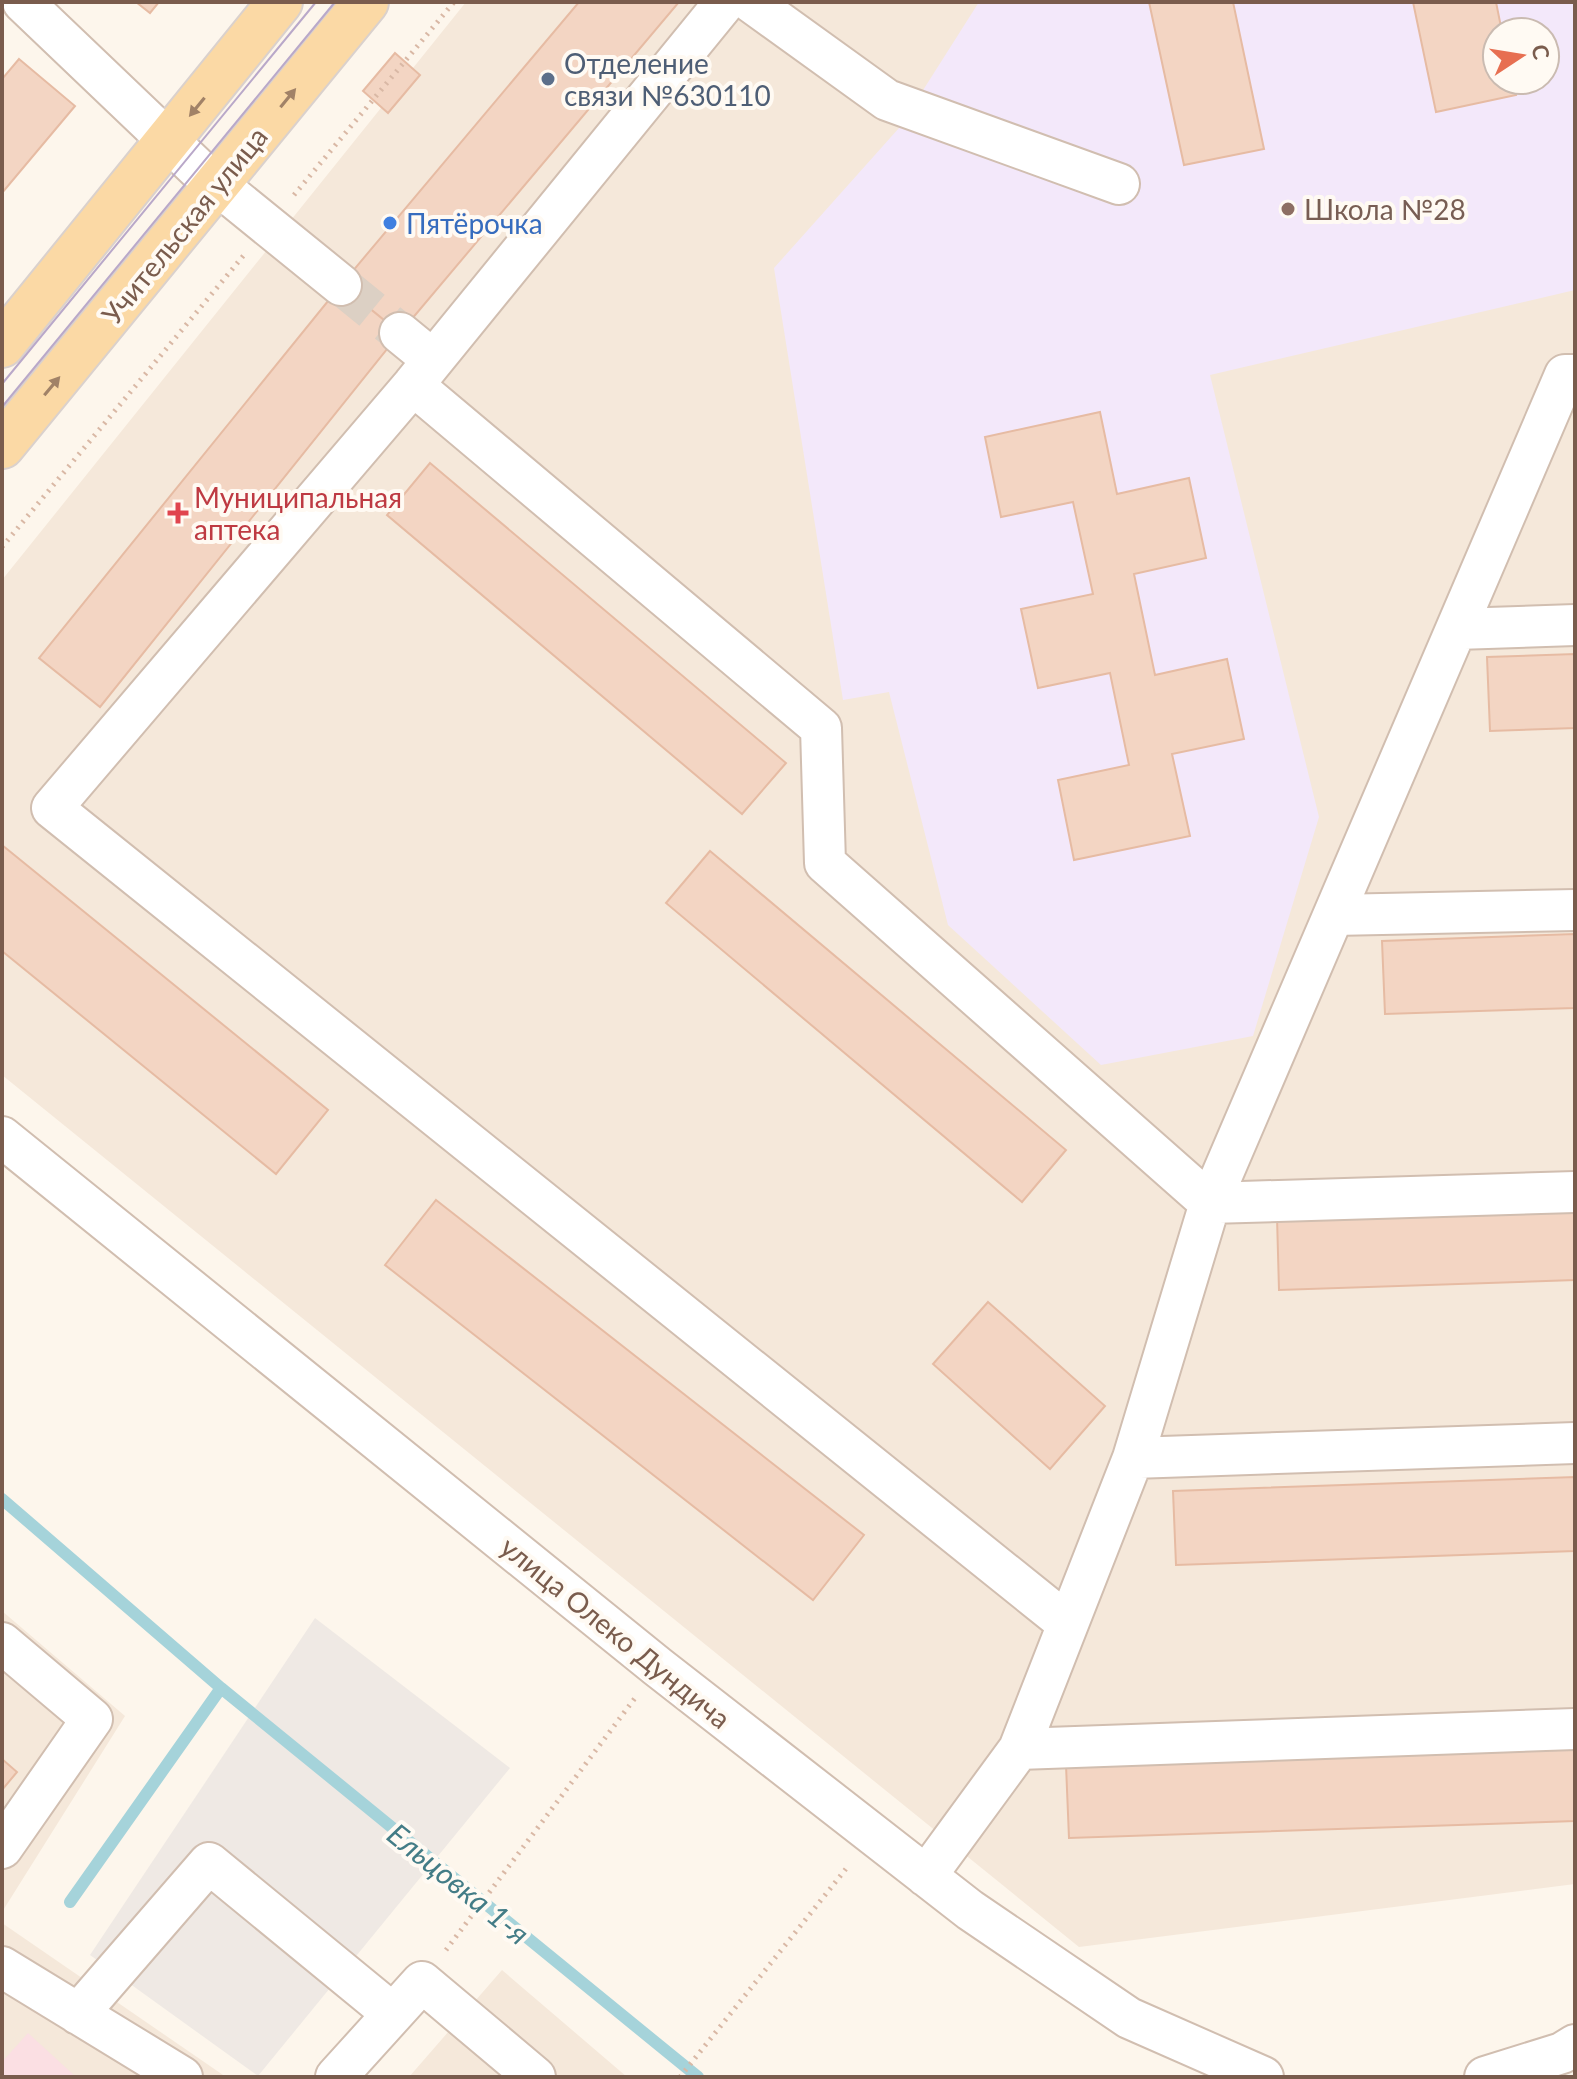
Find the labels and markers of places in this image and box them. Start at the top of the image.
place label: Отделение связи №630110 [564,46,771,112]
marker: Отделение связи №630110 [539,70,557,88]
place label: Школа №28 [1304,192,1466,226]
marker: Школа №28 [1279,200,1297,218]
place label: Пятёрочка [406,206,543,240]
marker: Пятёрочка [381,214,399,232]
place label: Муниципальная аптека [194,480,402,546]
marker: Муниципальная аптека [169,504,187,522]

